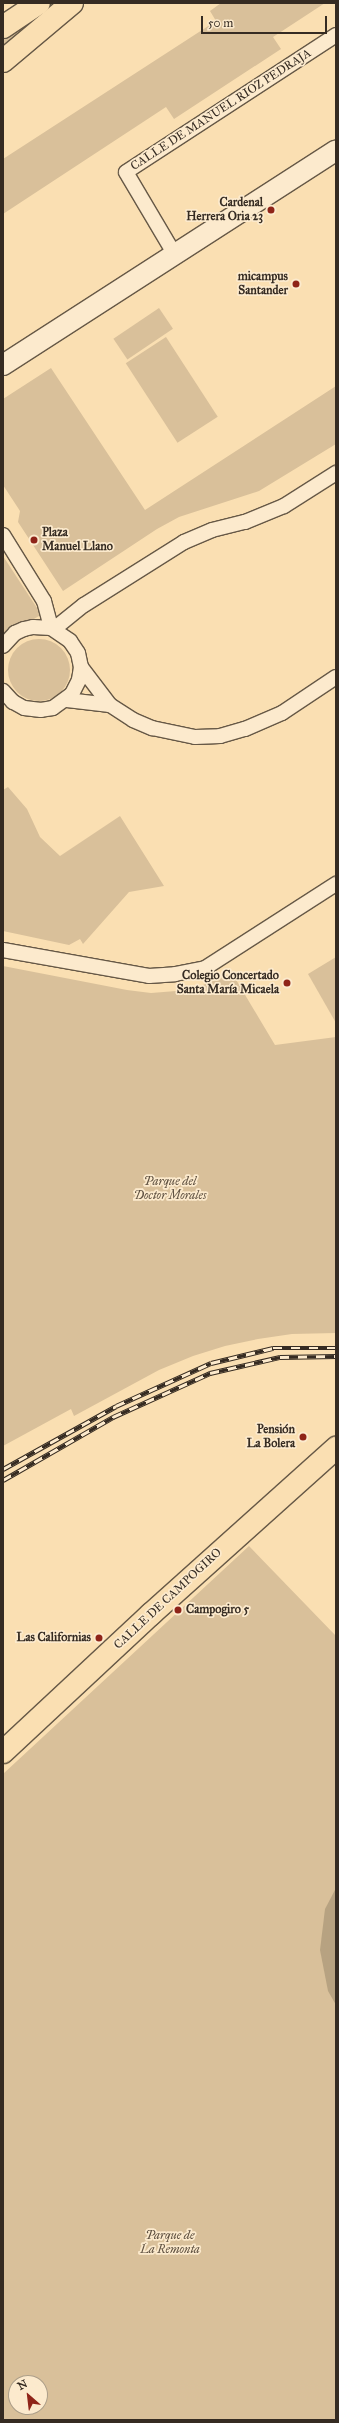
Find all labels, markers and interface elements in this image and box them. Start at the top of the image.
scale bar [203,8,329,34]
text: 50 m [208,16,233,30]
street label: CALLE DE MANUEL RIOZ PEDRAJA [128,46,314,174]
place label: Cardenal Herrera Oria 23 [186,196,263,224]
marker: Cardenal Herrera Oria 23 [266,205,276,215]
place label: micampus Santander [238,270,288,298]
marker: micampus Santander [291,279,301,289]
place label: Plaza Manuel Llano [42,526,113,554]
marker: Plaza Manuel Llano [29,535,39,545]
place label: Colegio Concertado Santa María Micaela [177,969,279,997]
marker: Colegio Concertado Santa María Micaela [282,978,292,988]
park label: Parque del Doctor Morales [134,1175,206,1203]
place label: Pensión La Bolera [247,1423,295,1451]
marker: Pensión La Bolera [298,1432,308,1442]
street label: CALLE DE CAMPOGIRO [111,1545,225,1653]
place label: Campogiro 5 [186,1603,249,1617]
marker: Campogiro 5 [173,1605,183,1615]
place label: Las Californias [17,1631,91,1645]
marker: Las Californias [94,1633,104,1643]
park label: Parque de La Remonta [140,2229,200,2257]
north arrow [8,2375,48,2415]
text: N [15,2377,30,2393]

